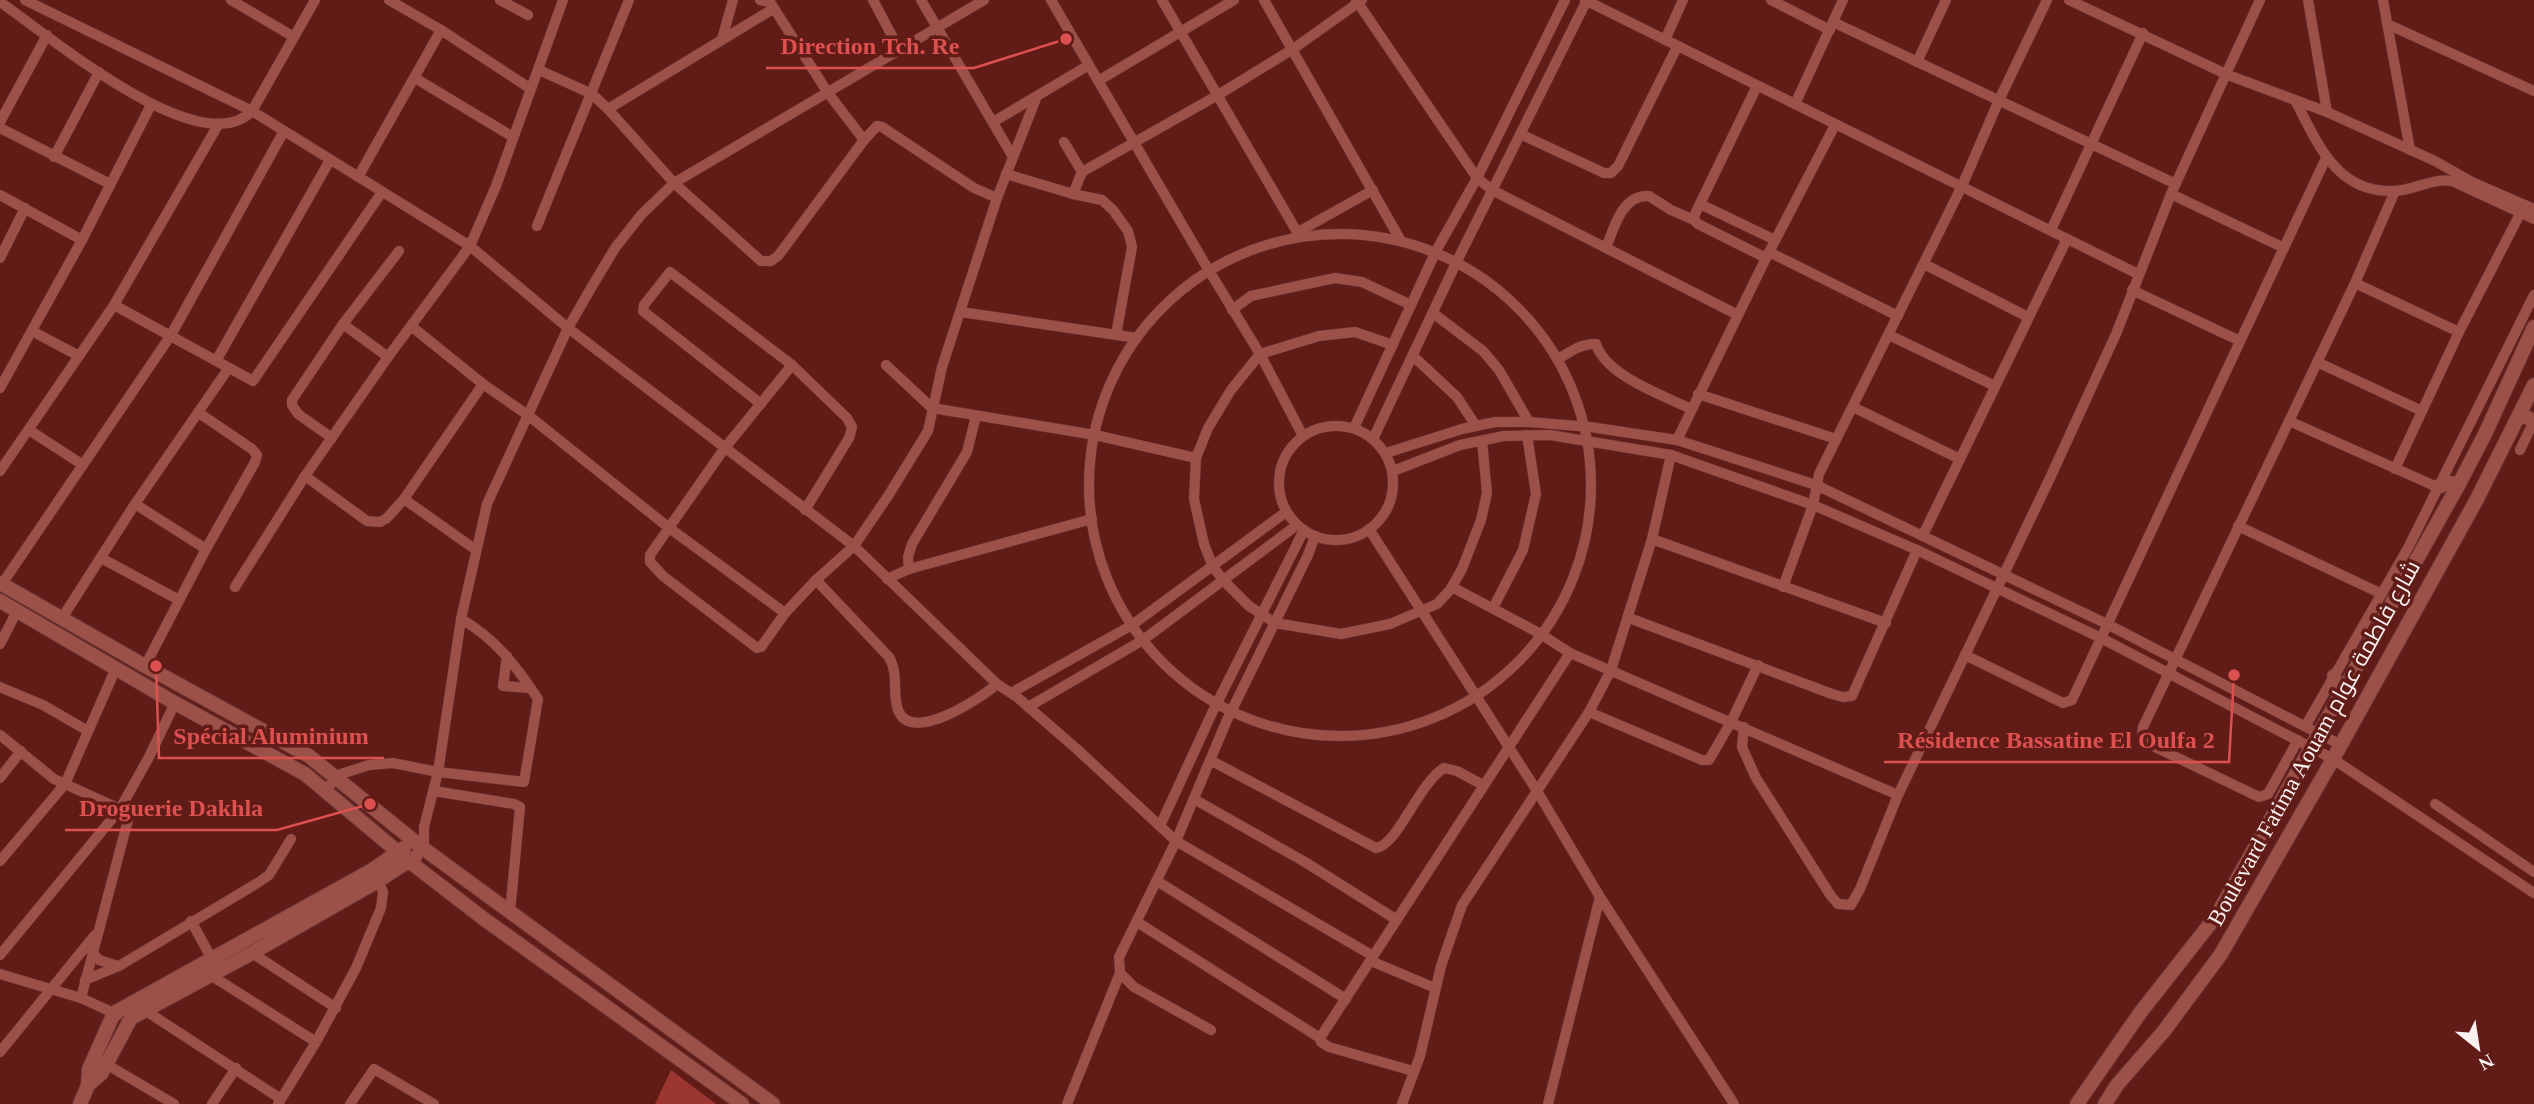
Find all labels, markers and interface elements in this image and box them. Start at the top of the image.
callout: Direction Tch. Re [766,23,974,68]
text: Direction Tch. Re [781,33,960,59]
street label: Boulevard Fatima Aouam شارع فاطمة عوام [2203,556,2428,931]
callout: Spécial Aluminium [159,713,384,758]
callout: Résidence Bassatine El Oulfa 2 [1884,717,2229,762]
text: Spécial Aluminium [173,723,369,749]
text: Résidence Bassatine El Oulfa 2 [1897,727,2215,753]
callout: Droguerie Dakhla [65,785,277,830]
text: Droguerie Dakhla [79,795,263,821]
north arrow [2443,1013,2513,1083]
text: N [2475,1050,2497,1075]

